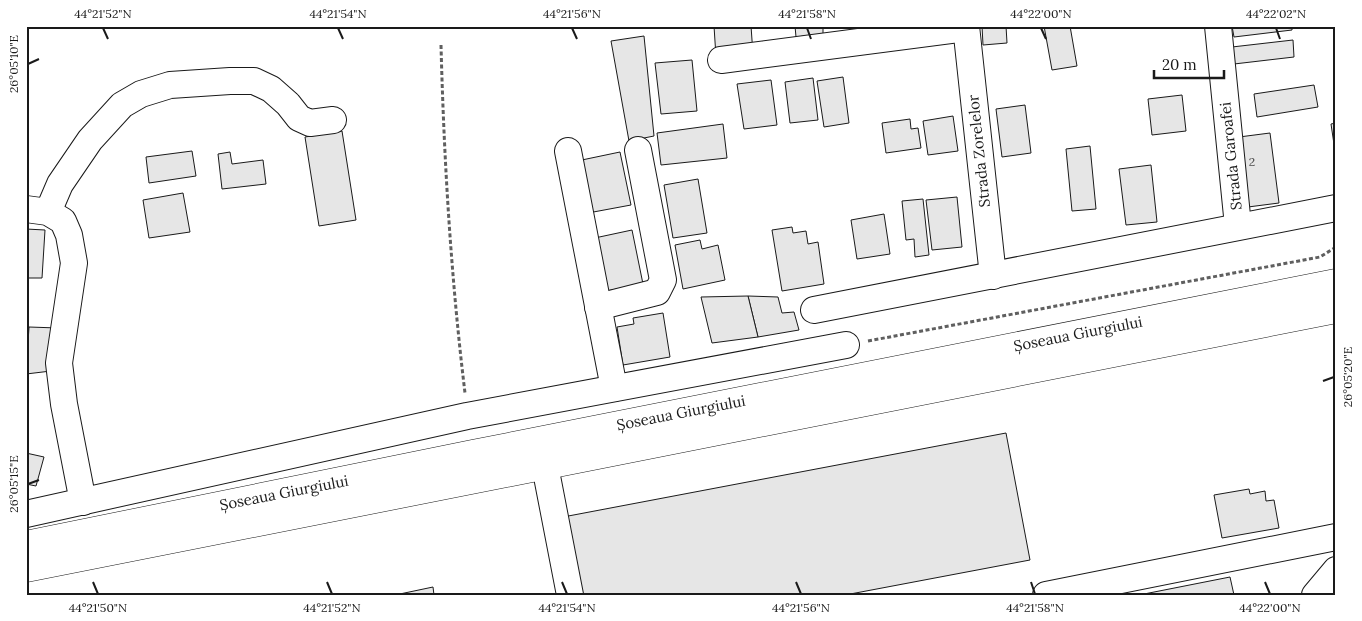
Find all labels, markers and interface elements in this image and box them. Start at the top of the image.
text: 44°21'52"N [74,6,132,21]
text: 44°21'54"N [309,6,367,21]
text: 44°21'56"N [543,6,601,21]
text: 44°21'58"N [778,6,836,21]
text: 44°22'00"N [1010,6,1072,21]
text: 44°22'02"N [1246,6,1306,21]
text: 26°05'10"E [6,35,21,93]
scale bar [1154,48,1224,80]
text: 20 m [1162,55,1197,74]
street label: Strada Zorelelor [963,93,994,208]
street label: Strada Garoafei [1215,101,1246,211]
house number: 2 [1249,154,1255,169]
street label: Șoseaua Giurgiului [1012,312,1144,355]
text: 26°05'20"E [1340,347,1355,407]
street label: Șoseaua Giurgiului [615,391,747,434]
text: 26°05'15"E [6,455,21,513]
street label: Șoseaua Giurgiului [218,471,350,514]
text: 44°21'50"N [69,600,127,615]
text: 44°21'52"N [303,600,361,615]
text: 44°21'54"N [538,600,596,615]
text: 44°21'56"N [772,600,830,615]
text: 44°21'58"N [1006,600,1064,615]
text: 44°22'00"N [1239,600,1301,615]

